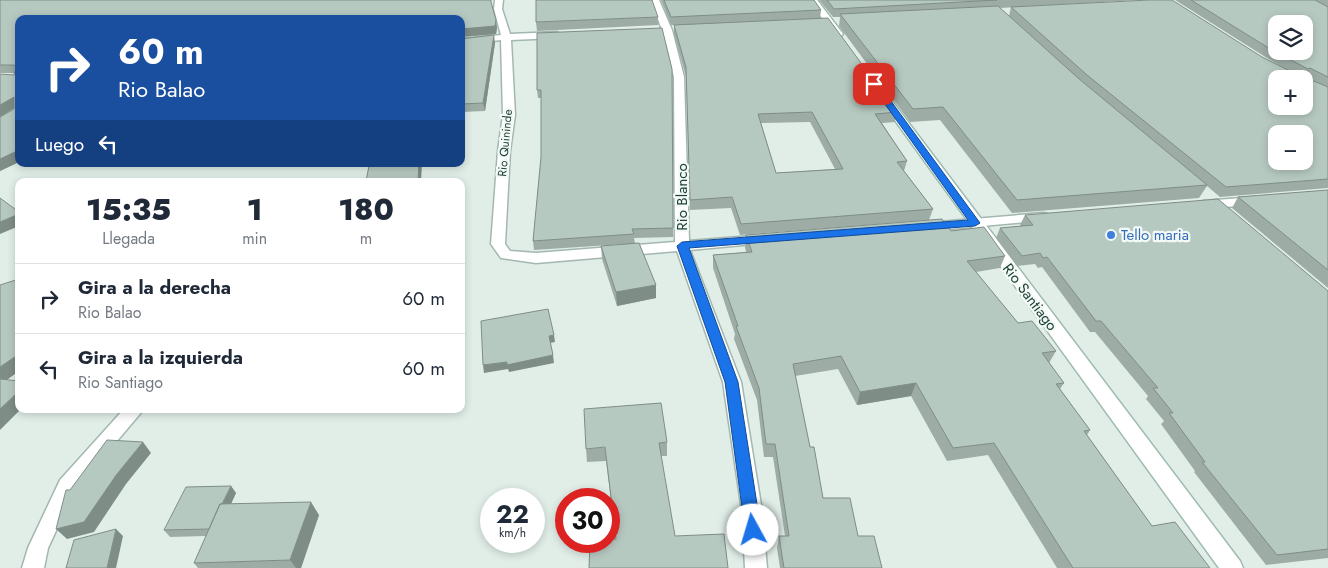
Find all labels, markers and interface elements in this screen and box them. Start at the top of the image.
map controls [1268,15,1313,170]
button: layers [1268,15,1313,60]
text: 60 m [118,27,204,77]
icon: right [35,35,100,100]
pin [853,63,895,105]
icon: arrive [860,70,888,98]
button: + [1268,70,1313,115]
text: Rio Balao [118,73,205,105]
street label: Rio Quininde [493,109,517,177]
button: − [1268,125,1313,170]
icon: left [94,130,122,158]
text: Luego [35,131,84,158]
street label: Rio Blanco [671,163,693,231]
text: 15:35 [86,188,171,231]
text: 1 [247,188,263,231]
text: 180 [338,188,394,231]
place label: Tello maria [1121,224,1189,246]
text: Llegada [102,227,155,250]
text: min [242,227,267,250]
text: m [360,227,372,250]
marker: Tello maria [1105,229,1117,241]
street label: Rio Santiago [997,259,1063,335]
text: Gira a la derecha [78,274,231,301]
icon: right [35,285,63,313]
text: 60 m [402,285,445,312]
text: Rio Balao [78,301,141,324]
text: Gira a la izquierda [78,344,243,371]
icon: left [35,355,63,383]
text: 60 m [402,355,445,382]
text: Rio Santiago [78,371,163,394]
speed limit sign: 30 [555,488,620,553]
text: 22 [496,496,529,532]
position arrow [726,503,778,555]
text: km/h [499,524,526,542]

